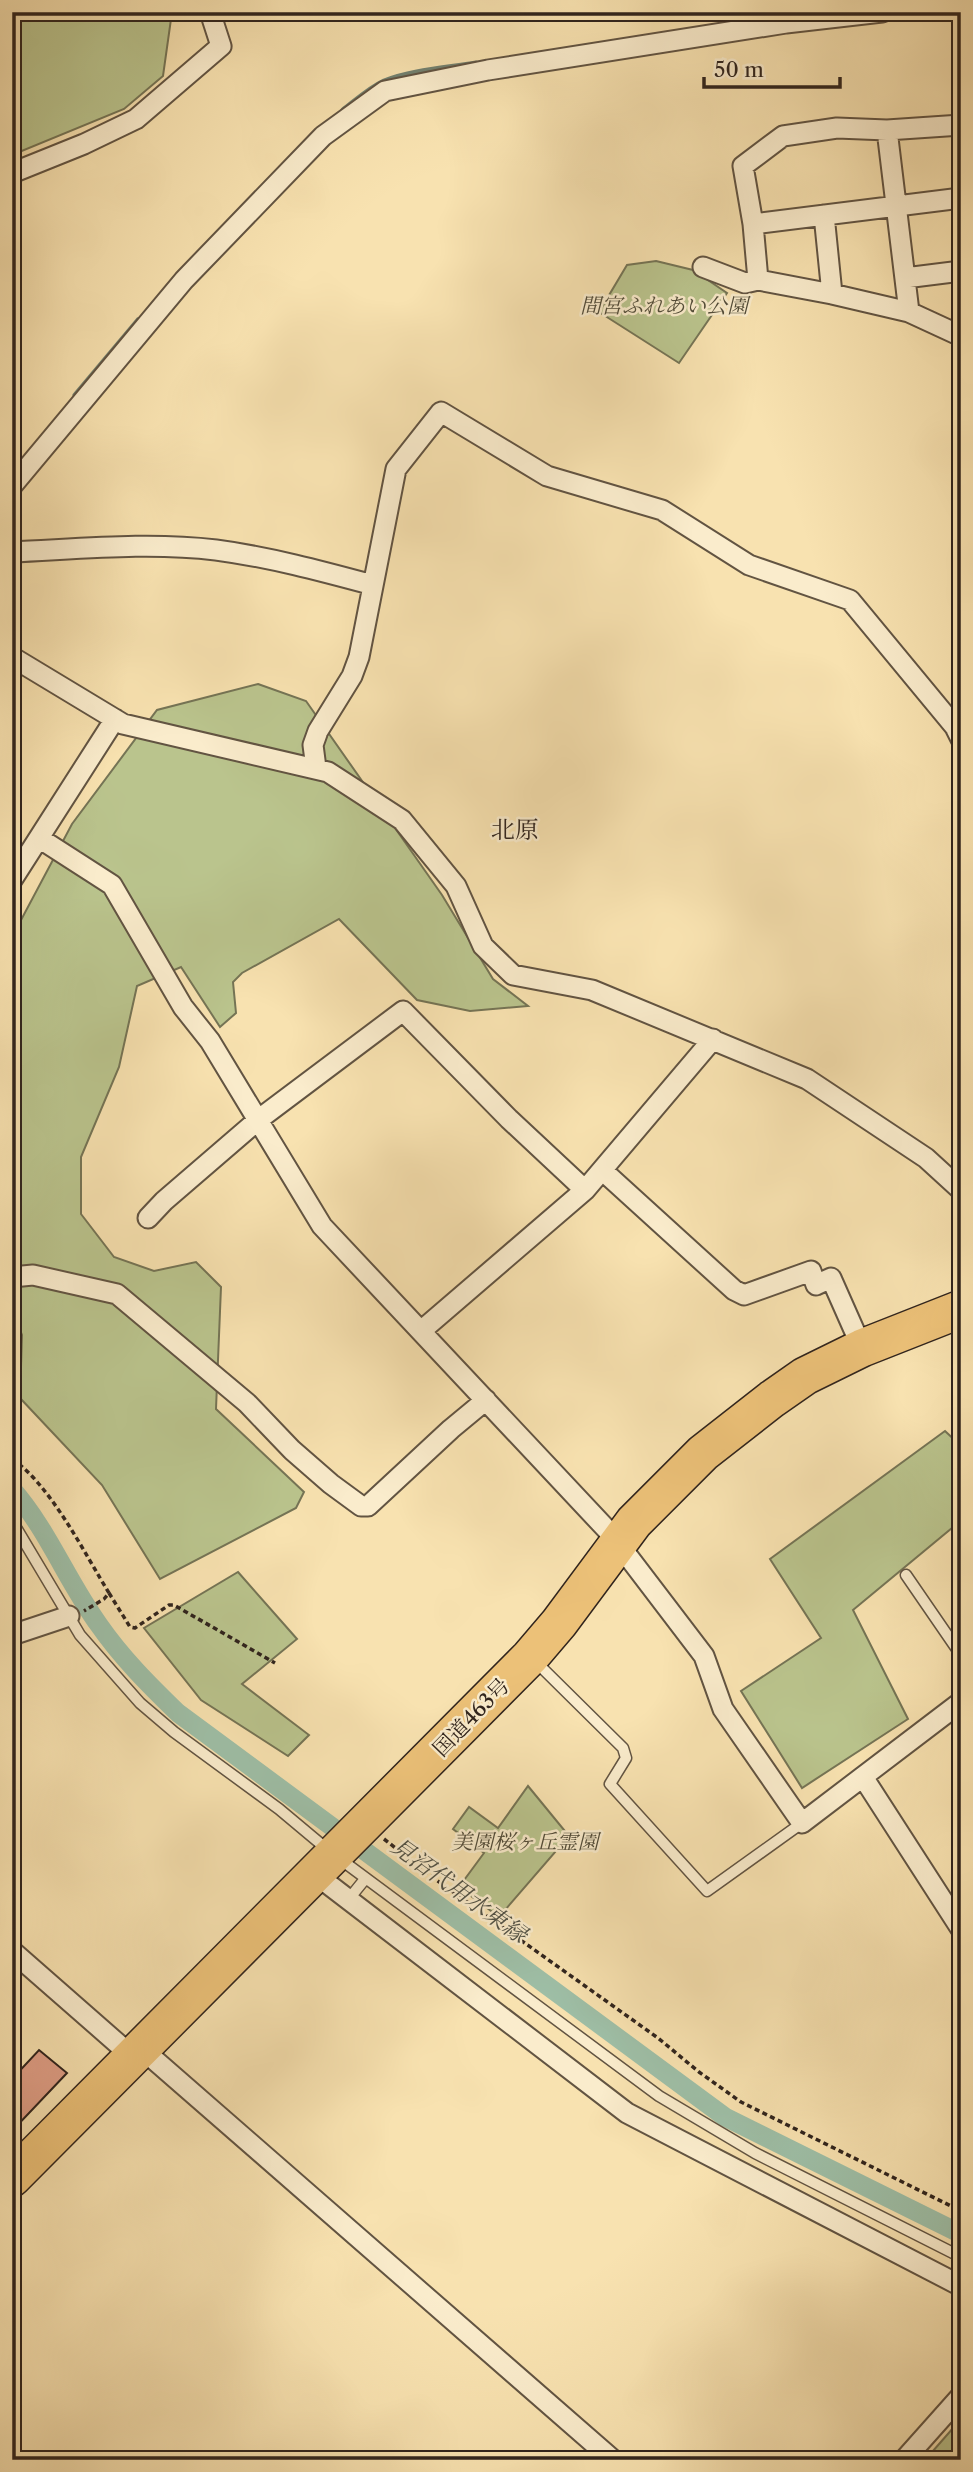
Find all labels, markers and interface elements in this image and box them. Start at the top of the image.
scale bar [704,46,840,90]
text: 50 m [714,57,764,82]
park label: 間宮ふれあい公園 [580,293,751,318]
district label: 北原 [491,815,539,844]
street label: 国道463号 [428,1673,514,1761]
park label: 美園桜ヶ丘霊園 [452,1829,601,1854]
water label: 見沼代用水東縁 [386,1831,535,1950]

